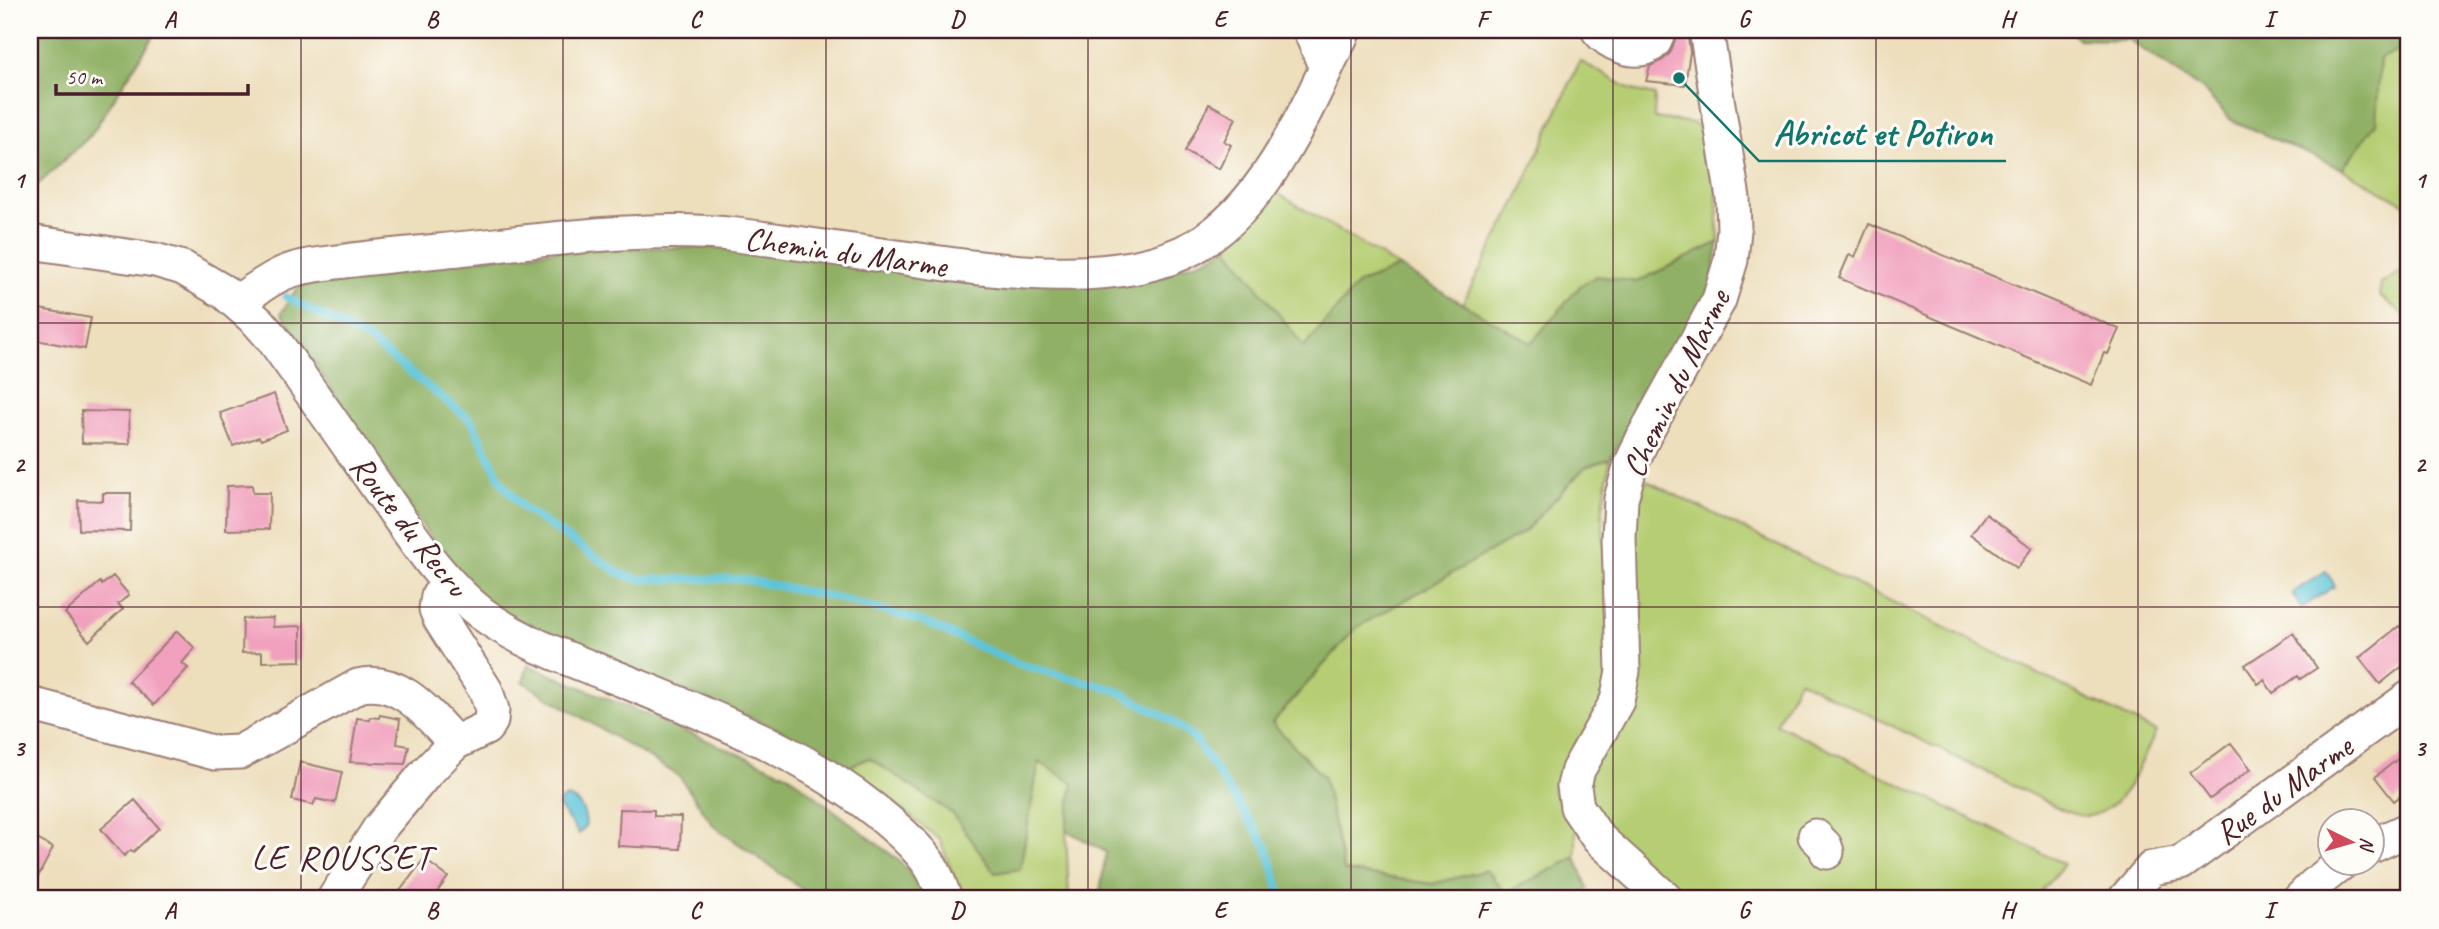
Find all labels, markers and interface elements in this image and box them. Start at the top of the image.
text: A [164,5,178,34]
text: B [426,5,440,34]
text: C [690,5,704,34]
text: D [950,5,966,34]
text: E [1214,5,1230,34]
text: F [1477,5,1493,34]
text: G [1738,5,1753,34]
text: H [2000,5,2018,34]
text: I [2264,5,2279,34]
scale bar [56,52,248,96]
text: 50 m [66,64,104,90]
callout: Abricot et Potiron [1759,105,2006,161]
text: Abricot et Potiron [1774,111,1993,156]
text: 1 [14,166,27,195]
text: 1 [2415,166,2428,195]
street label: Chemin du Marme [742,217,952,287]
street label: Chemin du Marme [1612,281,1740,484]
street label: Route du Recru [341,446,479,606]
text: 2 [14,450,27,479]
text: 2 [2415,450,2428,479]
street label: Rue du Marme [2206,724,2363,854]
text: 3 [14,734,27,763]
text: 3 [2415,734,2428,763]
north arrow [2316,806,2386,876]
district label: LE ROUSSET [251,835,438,880]
text: N [2354,836,2379,854]
text: A [164,896,178,925]
text: B [426,896,440,925]
text: C [690,896,704,925]
text: D [950,896,966,925]
text: E [1214,896,1230,925]
text: F [1477,896,1493,925]
text: G [1738,896,1753,925]
text: H [2000,896,2018,925]
text: I [2264,896,2279,925]

